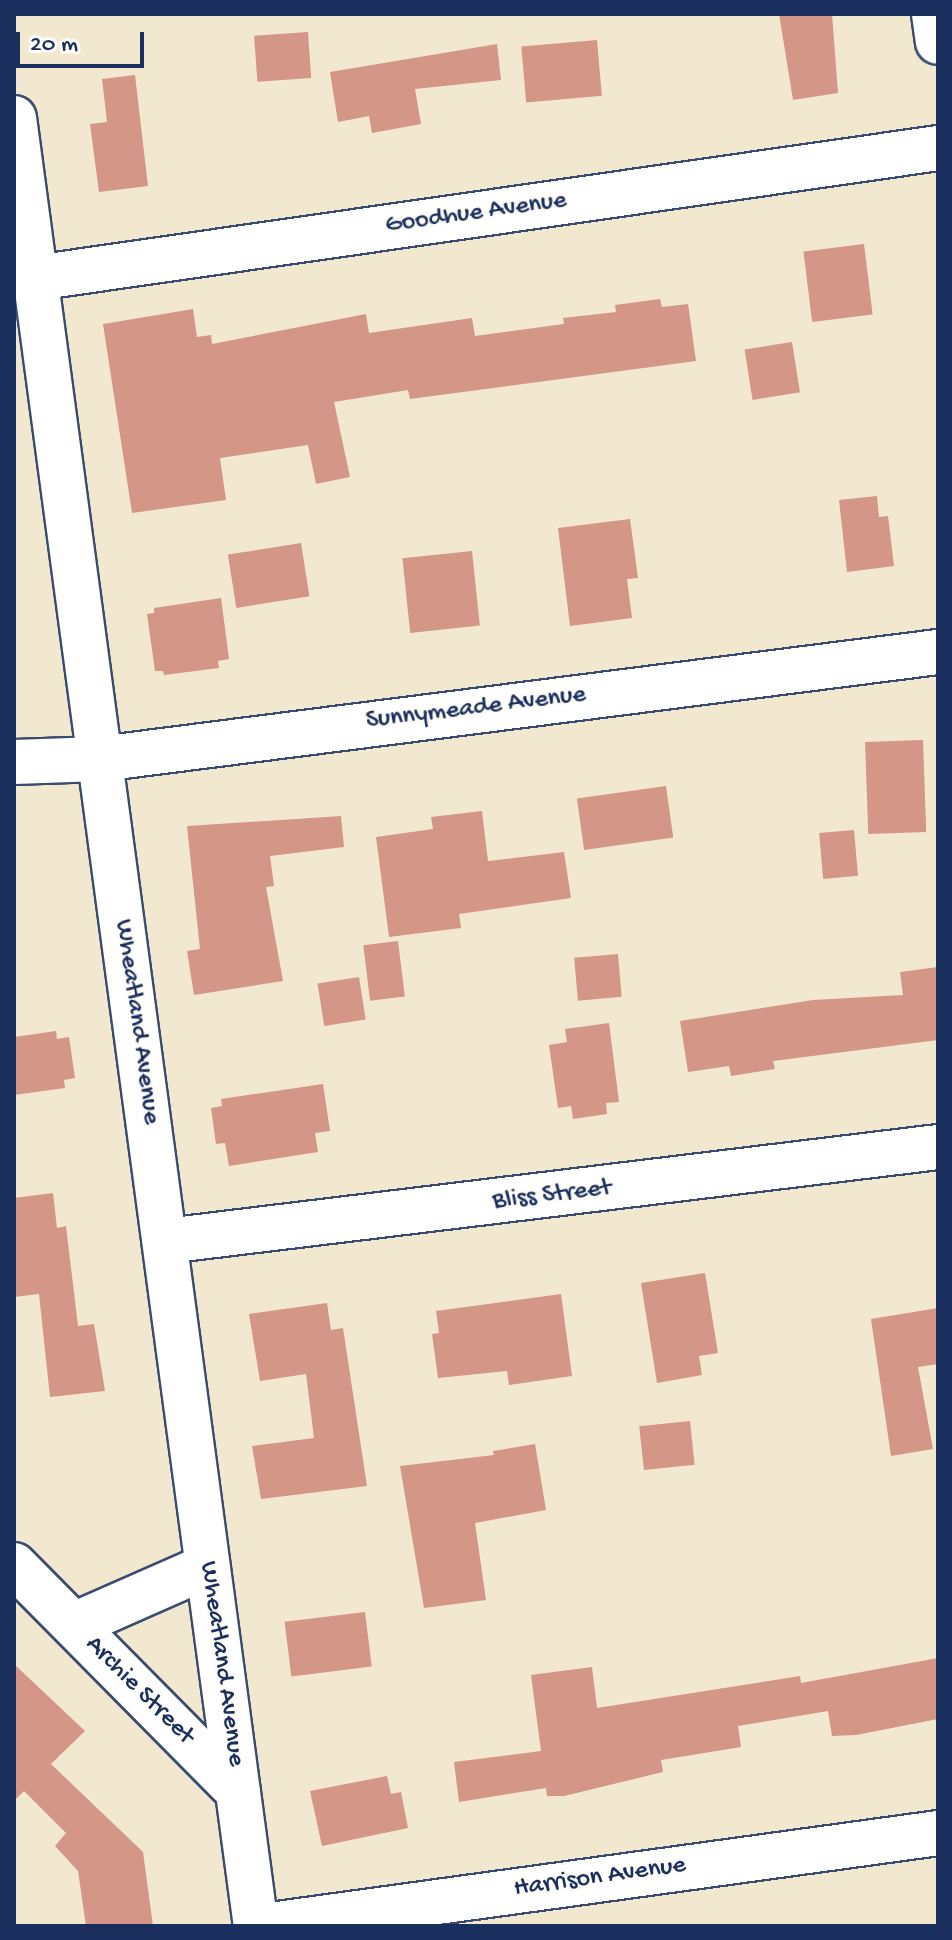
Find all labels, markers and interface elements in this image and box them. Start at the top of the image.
scale bar [20,16,148,66]
text: 20 m [30,31,78,60]
street label: Goodhue Avenue [383,186,569,242]
street label: Sunnymeade Avenue [364,680,588,738]
street label: Wheatland Avenue [106,918,166,1126]
street label: Bliss Street [491,1173,613,1219]
street label: Wheatland Avenue [191,1560,251,1768]
street label: Archie Street [78,1630,200,1752]
street label: Harrison Avenue [512,1851,688,1905]

